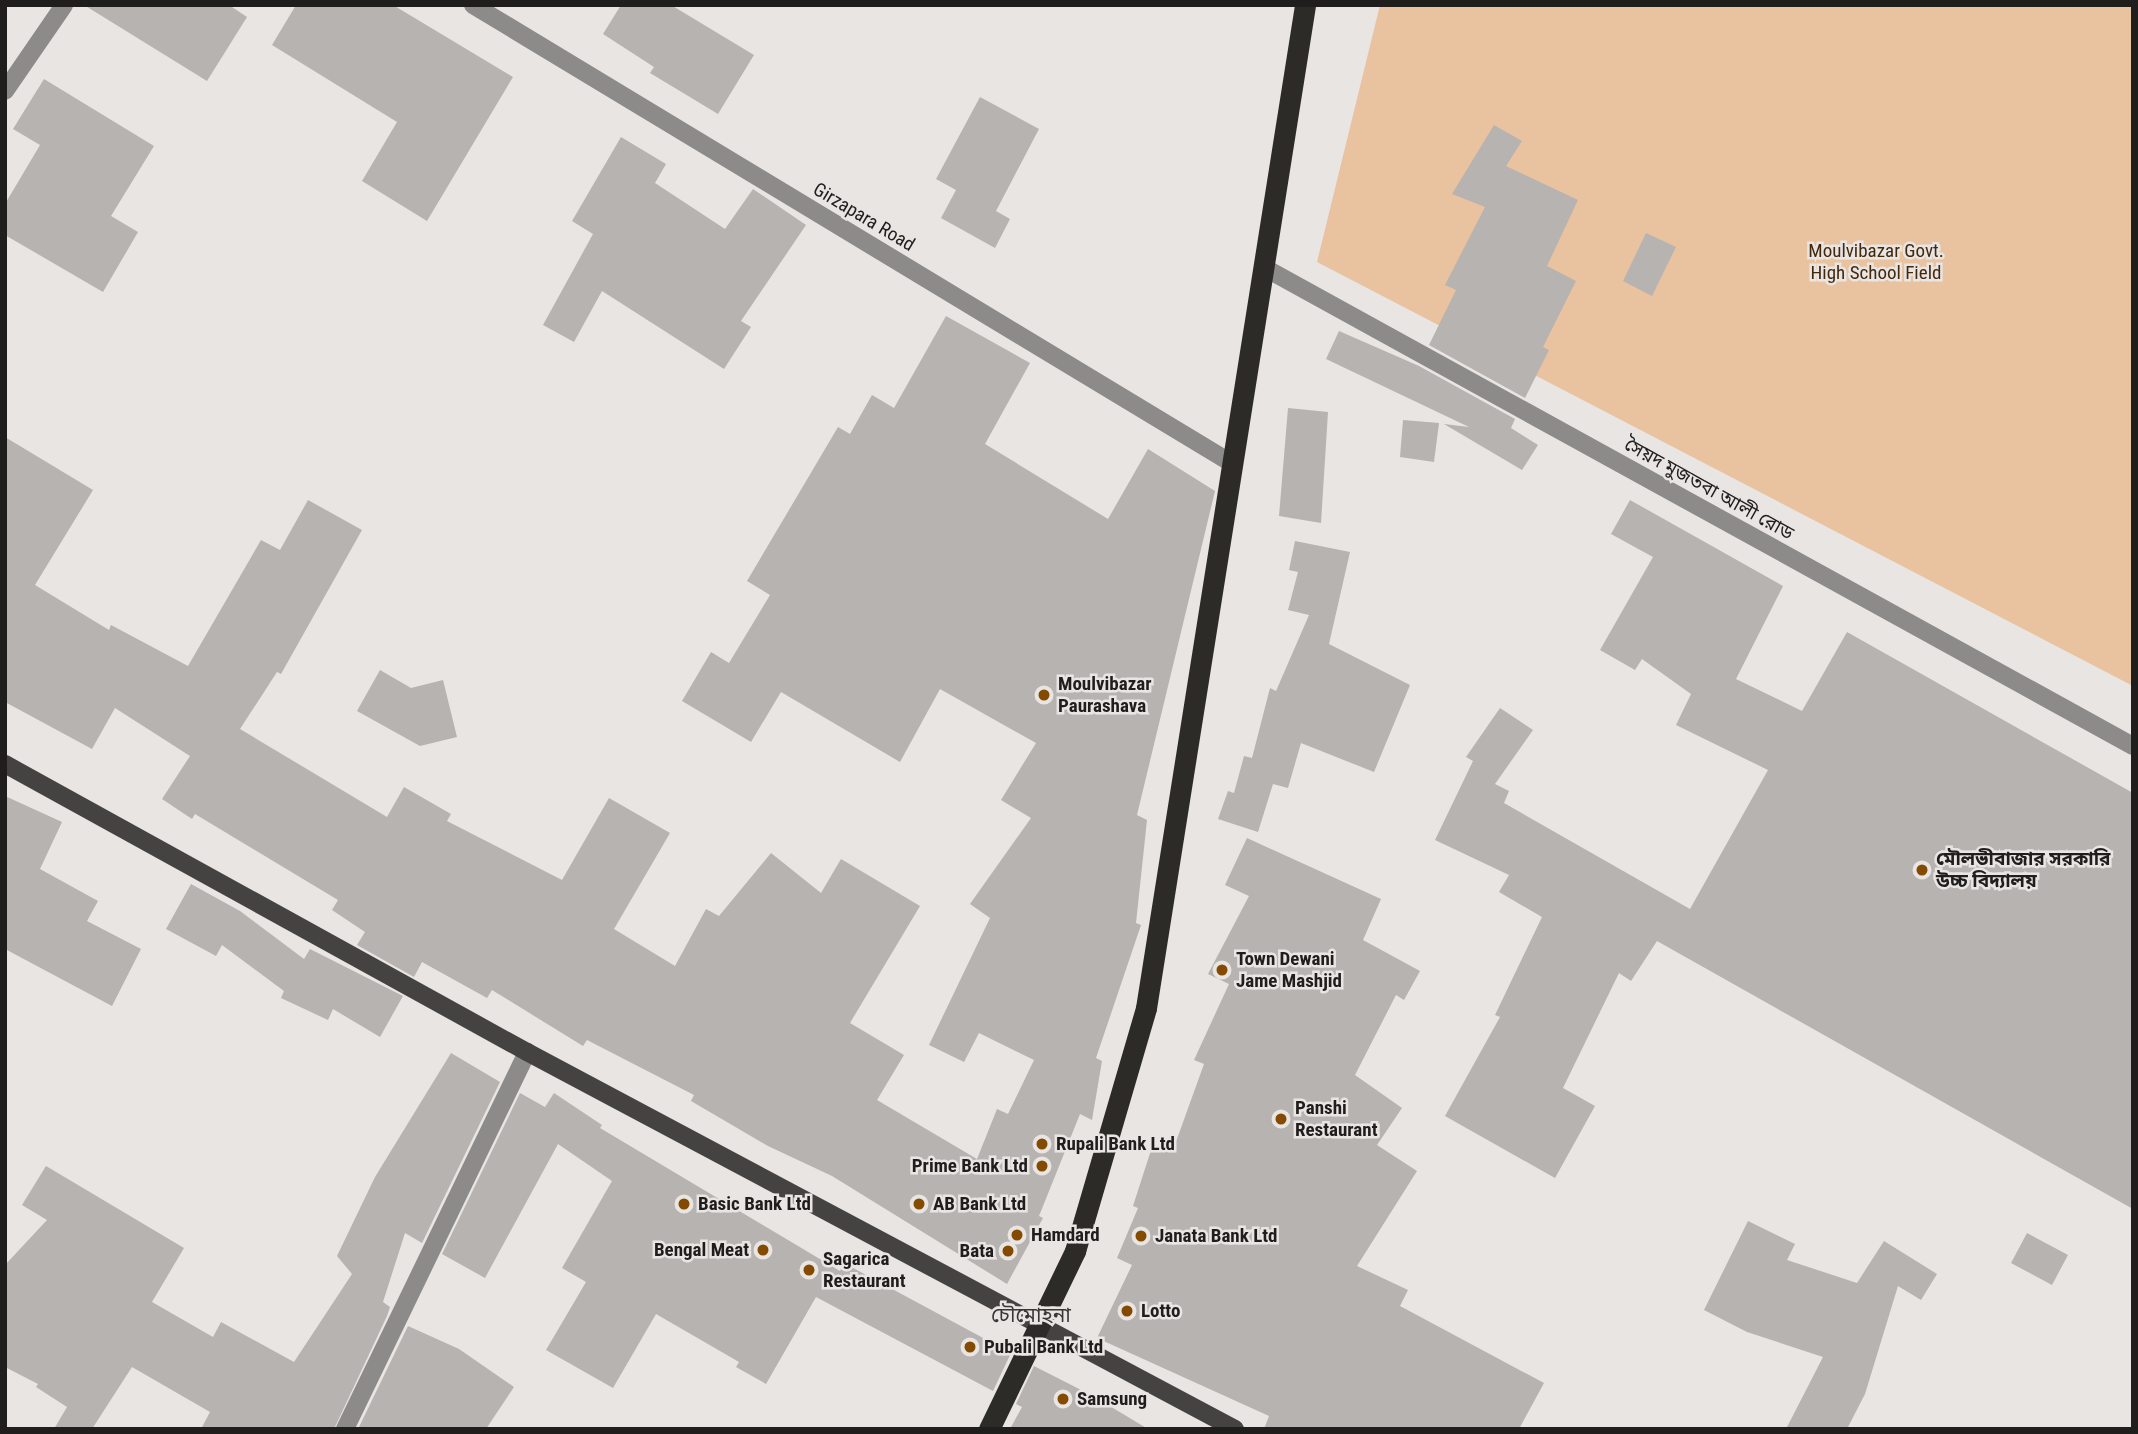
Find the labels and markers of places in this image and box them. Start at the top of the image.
place label: Moulvibazar Paurashava [1058,673,1151,717]
marker: Moulvibazar Paurashava [1036,687,1052,703]
place label: মৌলভীবাজার সরকারি উচ্চ বিদ্যালয় [1936,848,2110,892]
marker: মৌলভীবাজার সরকারি উচ্চ বিদ্যালয় [1914,862,1930,878]
place label: Town Dewani Jame Mashjid [1236,948,1342,992]
marker: Town Dewani Jame Mashjid [1214,962,1230,978]
place label: Panshi Restaurant [1295,1097,1377,1141]
marker: Panshi Restaurant [1273,1111,1289,1127]
place label: Rupali Bank Ltd [1056,1133,1175,1155]
marker: Rupali Bank Ltd [1034,1136,1050,1152]
place label: Prime Bank Ltd [912,1155,1028,1177]
marker: Prime Bank Ltd [1034,1158,1050,1174]
place label: Basic Bank Ltd [698,1193,811,1215]
place label: AB Bank Ltd [933,1193,1026,1215]
marker: Basic Bank Ltd [676,1196,692,1212]
marker: AB Bank Ltd [911,1196,927,1212]
place label: Hamdard [1031,1224,1100,1246]
place label: Janata Bank Ltd [1155,1225,1277,1247]
marker: Hamdard [1009,1227,1025,1243]
marker: Janata Bank Ltd [1133,1228,1149,1244]
place label: Bengal Meat [654,1239,749,1261]
place label: Bata [960,1240,994,1262]
marker: Bengal Meat [755,1242,771,1258]
marker: Bata [1000,1243,1016,1259]
place label: Sagarica Restaurant [823,1248,905,1292]
marker: Sagarica Restaurant [801,1262,817,1278]
place label: Lotto [1141,1300,1180,1322]
marker: Lotto [1119,1303,1135,1319]
place label: Pubali Bank Ltd [984,1336,1103,1358]
marker: Pubali Bank Ltd [962,1339,978,1355]
place label: Samsung [1077,1388,1147,1410]
marker: Samsung [1055,1391,1071,1407]

